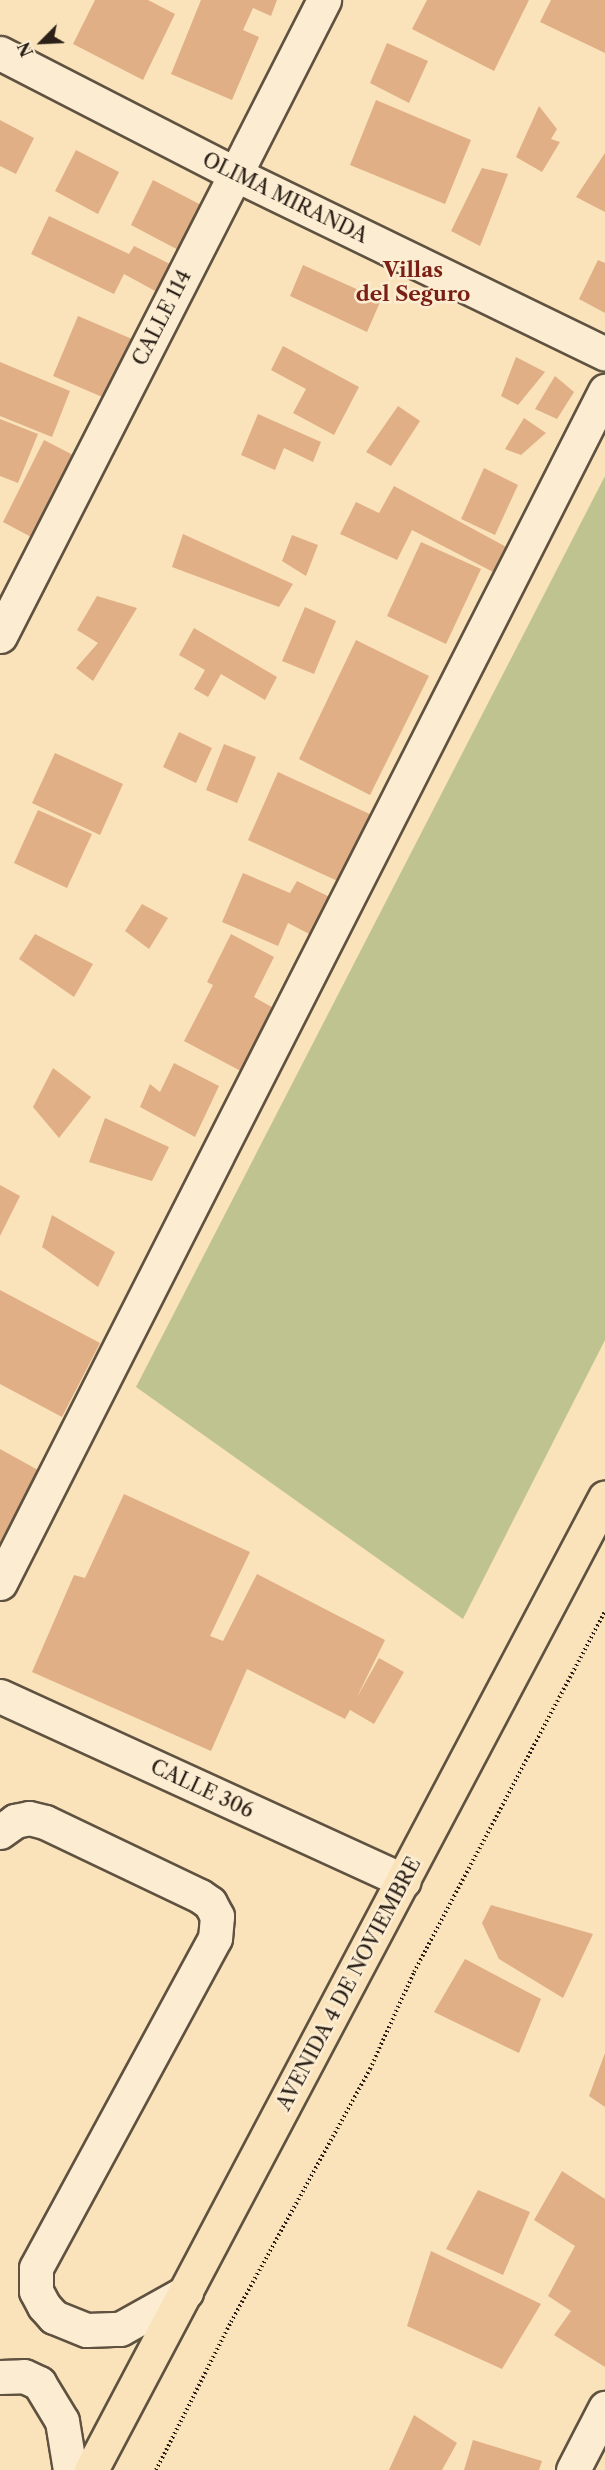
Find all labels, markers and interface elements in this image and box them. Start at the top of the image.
north arrow [12,12,72,72]
text: N [14,39,38,60]
street label: OLIMA MIRANDA [198,147,372,249]
district label: Villas del Seguro [356,257,470,307]
street label: CALLE 114 [128,266,196,370]
street label: CALLE 306 [147,1755,257,1823]
street label: AVENIDA 4 DE NOVIEMBRE [272,1853,426,2115]

